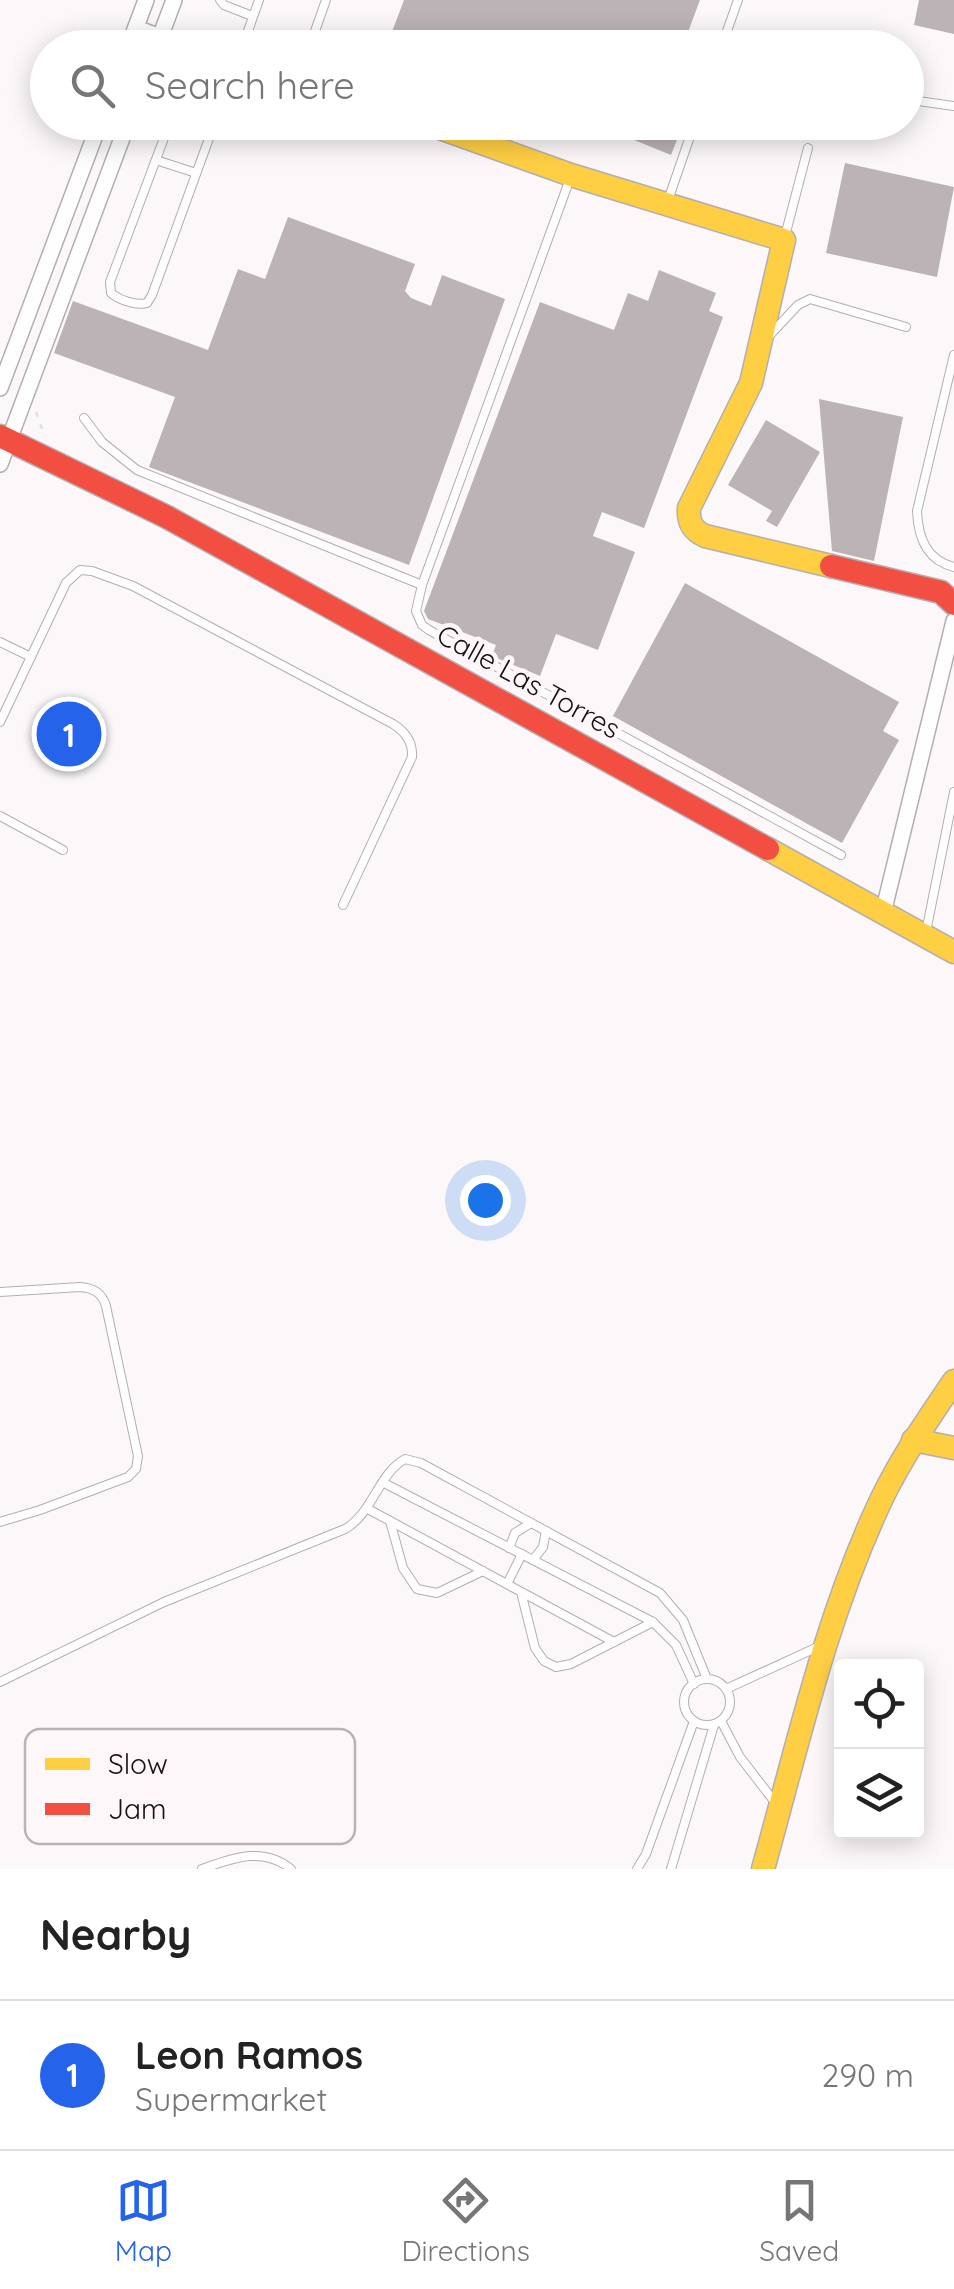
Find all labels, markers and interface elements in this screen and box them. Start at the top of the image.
search box [30,30,924,140]
icon: search [65,58,120,113]
text: Search here [145,61,355,109]
street label: Calle Las Torres [431,616,627,746]
pin: 1 [36,696,102,772]
your location [460,1175,511,1226]
map controls [834,1659,924,1839]
button: locate [834,1659,924,1749]
legend [25,1729,355,1844]
text: Slow [108,1746,168,1781]
button: layers [834,1749,924,1839]
text: Jam [108,1791,167,1826]
text: Nearby [40,1908,191,1961]
text: Leon Ramos [135,2031,363,2079]
text: 1 [66,2055,79,2095]
text: 290 m [821,2055,914,2095]
text: Supermarket [135,2079,327,2119]
tab: Map [115,2173,172,2268]
tab: Directions [401,2173,530,2268]
tab: Saved [759,2173,839,2268]

